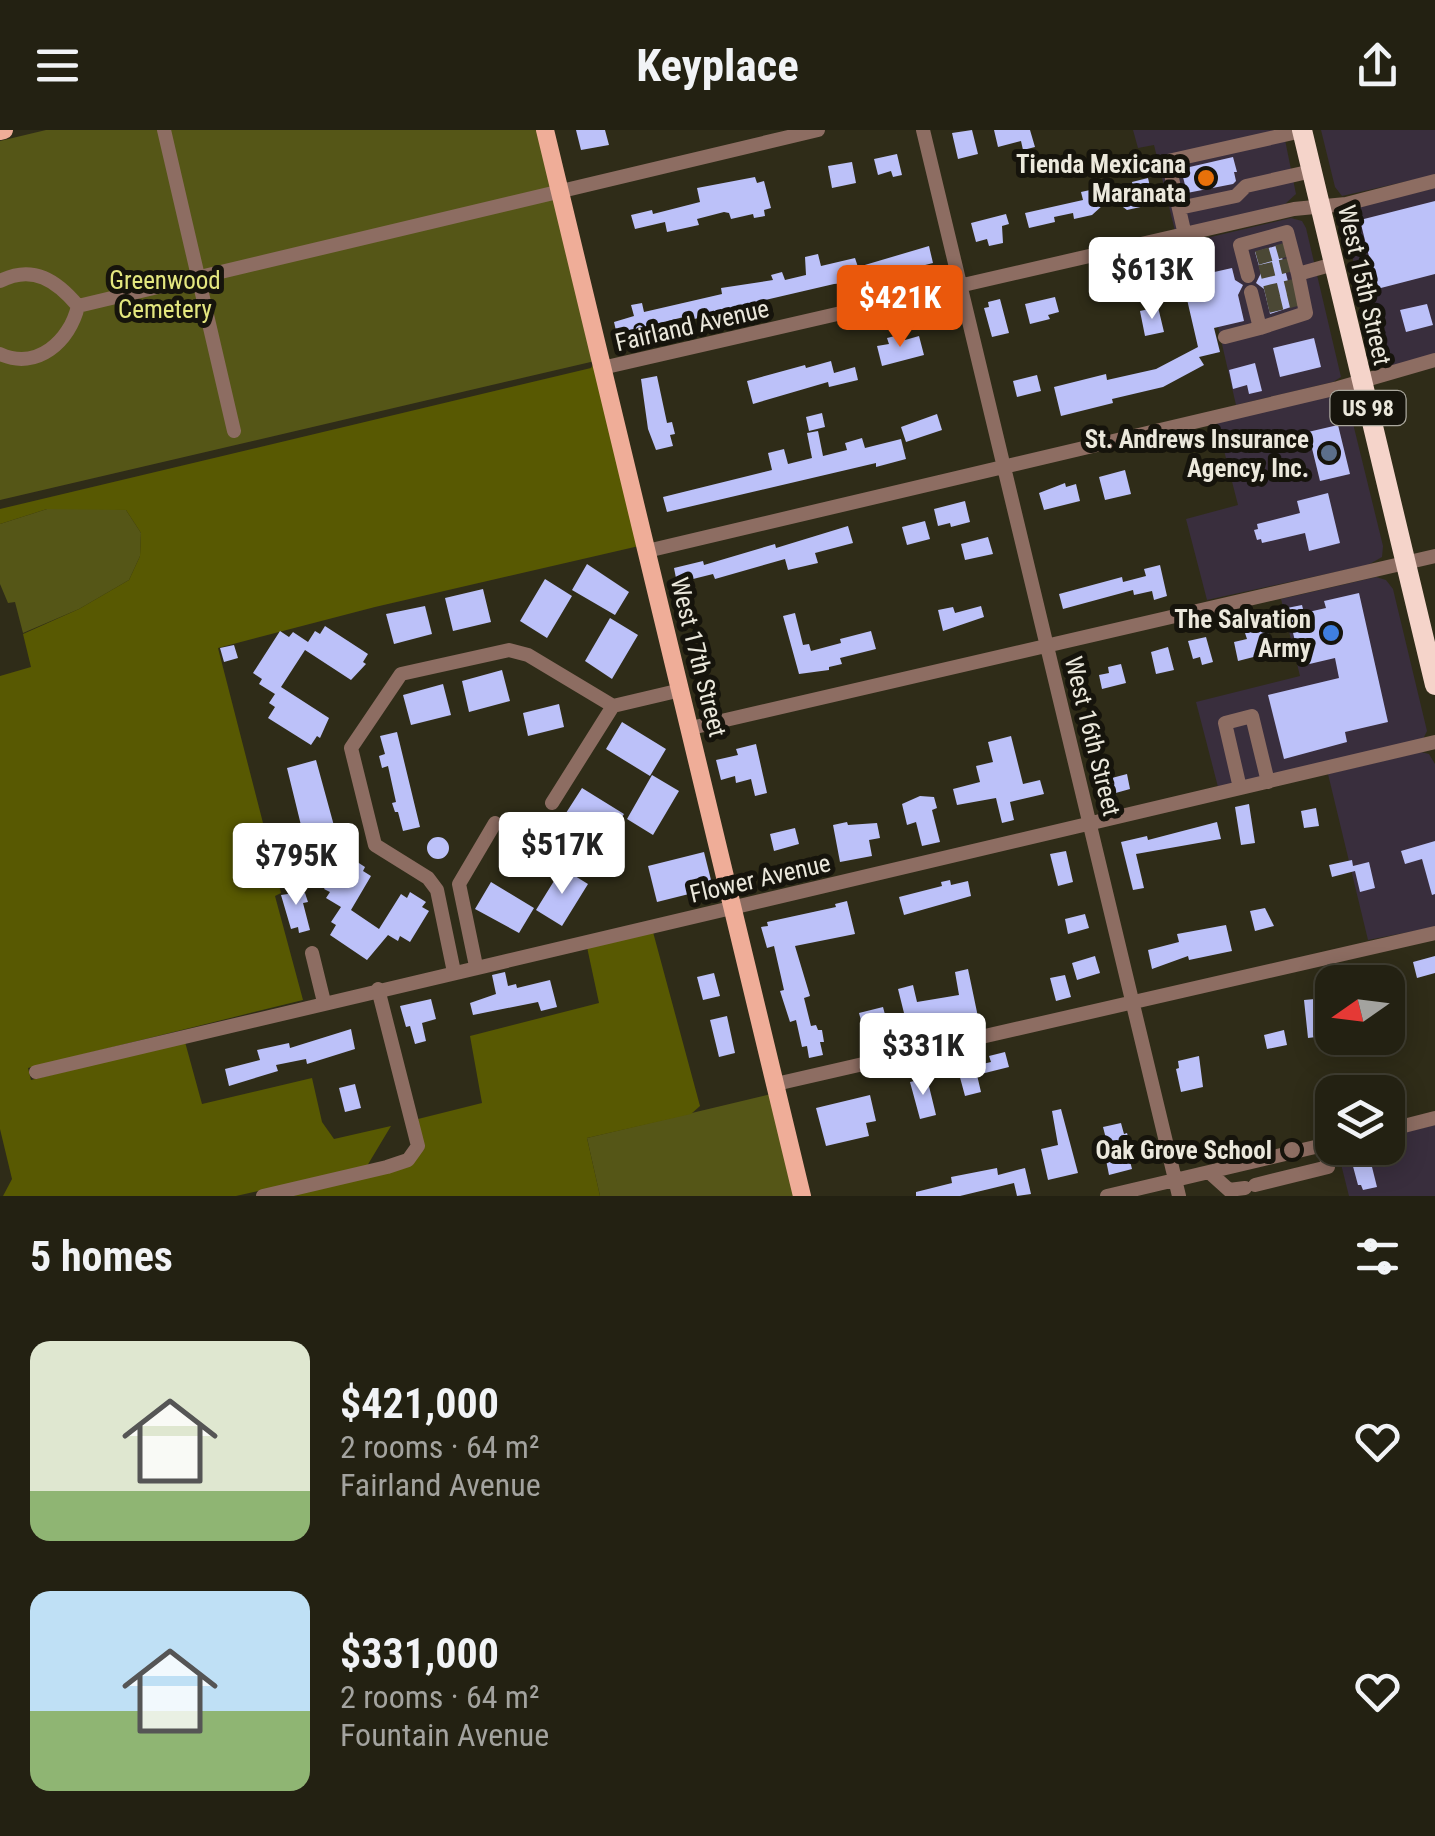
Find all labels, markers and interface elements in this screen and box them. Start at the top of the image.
icon: menu [30,38,85,93]
icon: share [1350,38,1405,93]
text: Keyplace [636,39,799,92]
place label: Tienda Mexicana Maranata [1016,150,1186,208]
marker: Tienda Mexicana Maranata [1195,167,1217,189]
street label: West 15th Street [1332,202,1397,368]
pin: $613K [1082,237,1222,322]
text: $613K [1111,250,1193,288]
pin: $421K [830,265,970,350]
park label: Greenwood Cemetery [109,266,221,324]
text: $421K [859,278,941,316]
street label: Fairland Avenue [612,294,772,357]
road number: US 98 [1330,391,1406,425]
place label: St. Andrews Insurance Agency, Inc. [1085,425,1309,483]
marker: St. Andrews Insurance Agency, Inc. [1318,442,1340,464]
street label: West 17th Street [665,574,732,740]
place label: The Salvation Army [1174,605,1311,663]
marker: The Salvation Army [1320,622,1342,644]
street label: West 16th Street [1059,653,1126,819]
pin: $517K [492,812,632,897]
pin: $795K [226,823,366,908]
text: $517K [521,825,603,863]
text: $795K [255,836,337,874]
street label: Flower Avenue [687,848,833,909]
north arrow [1315,965,1405,1055]
map controls [1315,965,1405,1165]
pin: $331K [853,1013,993,1098]
text: $331K [882,1026,964,1064]
button: layers [1315,1075,1405,1165]
place label: Oak Grove School [1095,1136,1272,1165]
marker: Oak Grove School [1281,1139,1303,1161]
icon: filters [1350,1229,1405,1284]
text: 5 homes [30,1232,173,1281]
text: $421,000 [340,1379,499,1428]
icon: home [110,1381,230,1501]
icon: heart [1350,1414,1405,1469]
text: 2 rooms · 64 m² [340,1428,539,1466]
text: Fairland Avenue [340,1466,541,1504]
text: $331,000 [340,1629,499,1678]
icon: home [110,1631,230,1751]
icon: heart [1350,1664,1405,1719]
text: 2 rooms · 64 m² [340,1678,539,1716]
text: Fountain Avenue [340,1716,549,1754]

